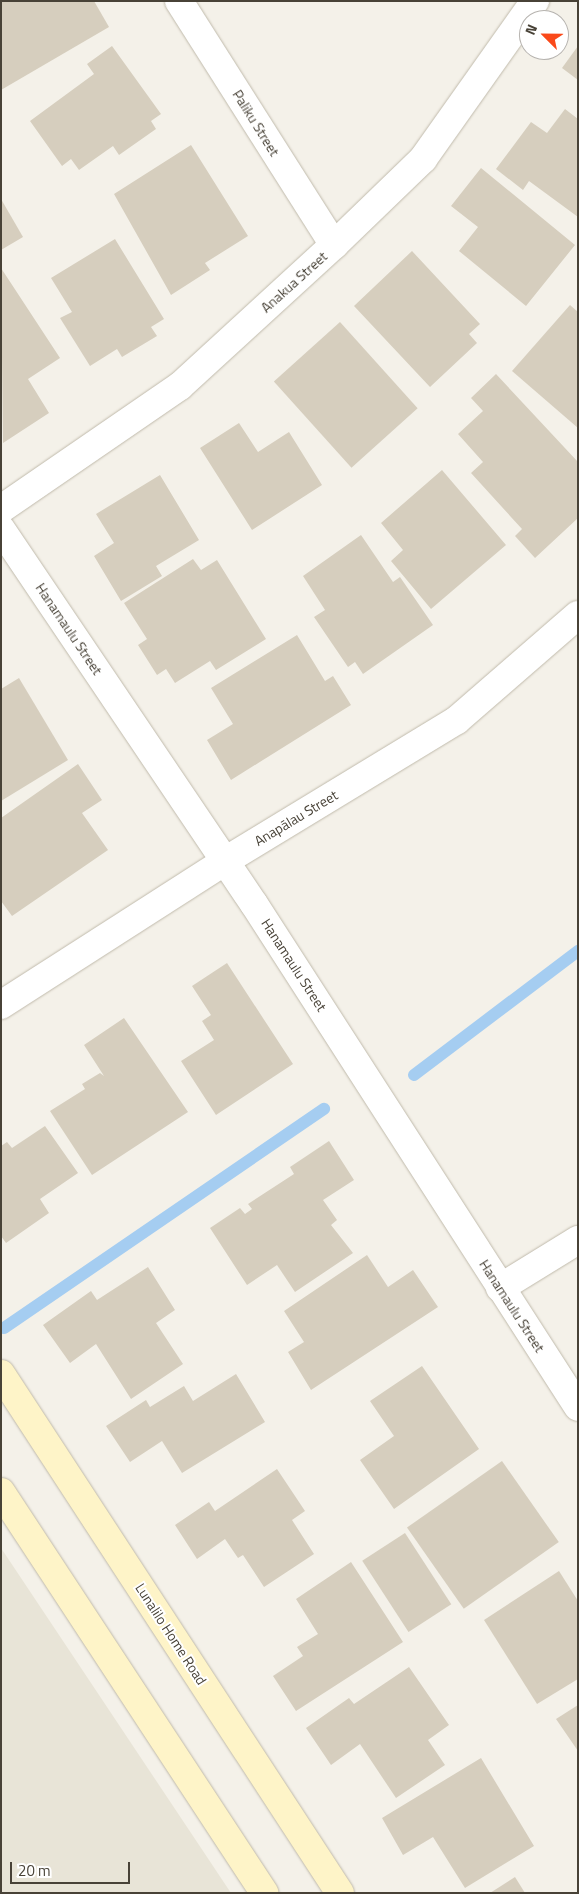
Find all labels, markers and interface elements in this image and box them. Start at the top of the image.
north arrow [519,10,569,60]
text: N [519,21,542,38]
street label: Paliku Street [229,87,283,159]
street label: Anakua Street [257,248,331,316]
street label: Hanamaulu Street [32,580,106,678]
street label: Anapālau Street [251,787,341,849]
street label: Hanamaulu Street [258,916,330,1014]
street label: Hanamaulu Street [476,1257,548,1355]
street label: Lunalilo Home Road [132,1580,210,1688]
scale bar [12,1852,132,1884]
text: 20 m [18,1859,51,1882]

